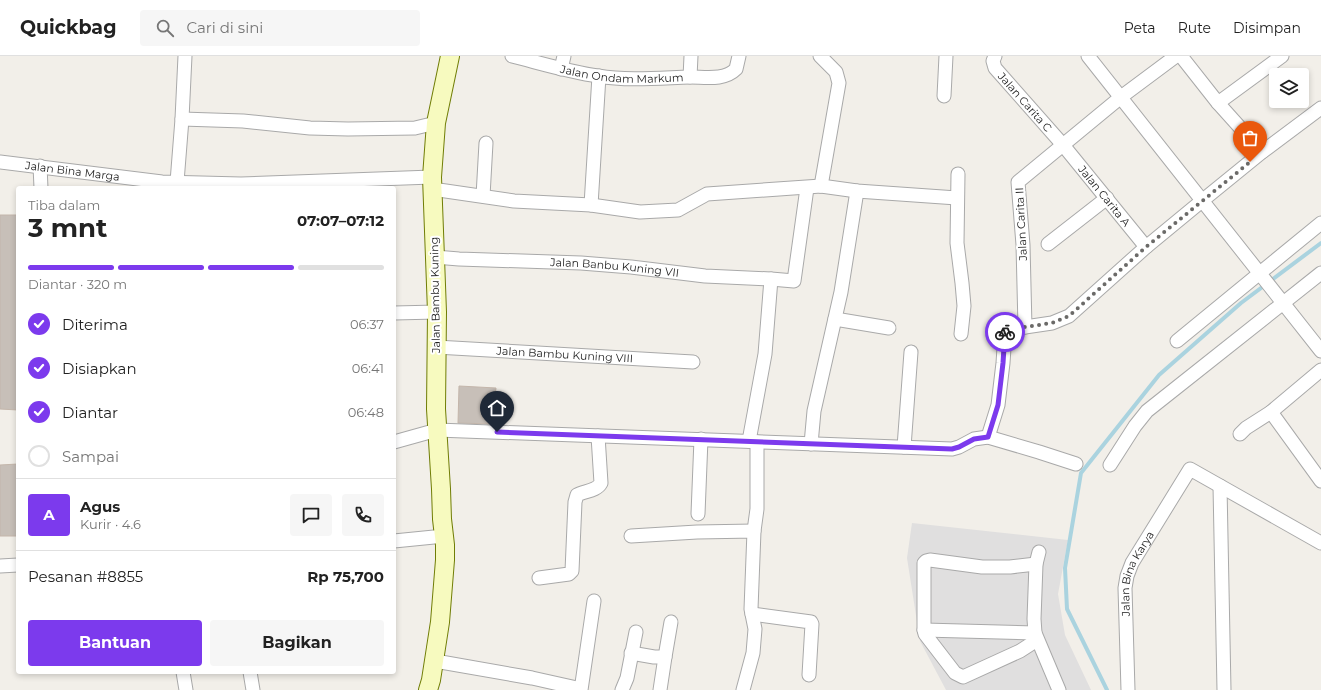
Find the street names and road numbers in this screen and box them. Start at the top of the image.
street label: Jalan Ondam Markum [558,62,684,86]
street label: Jalan Carita C [994,69,1055,135]
street label: Jalan Bina Marga [23,158,121,184]
street label: Jalan Carita A [1075,162,1134,229]
street label: Jalan Carita II [1012,187,1030,262]
street label: Jalan Bambu Kuning [427,237,443,354]
street label: Jalan Banbu Kuning VII [549,255,680,280]
street label: Jalan Bambu Kuning VIII [495,343,634,365]
street label: Jalan Bina Karya [1118,529,1157,618]

